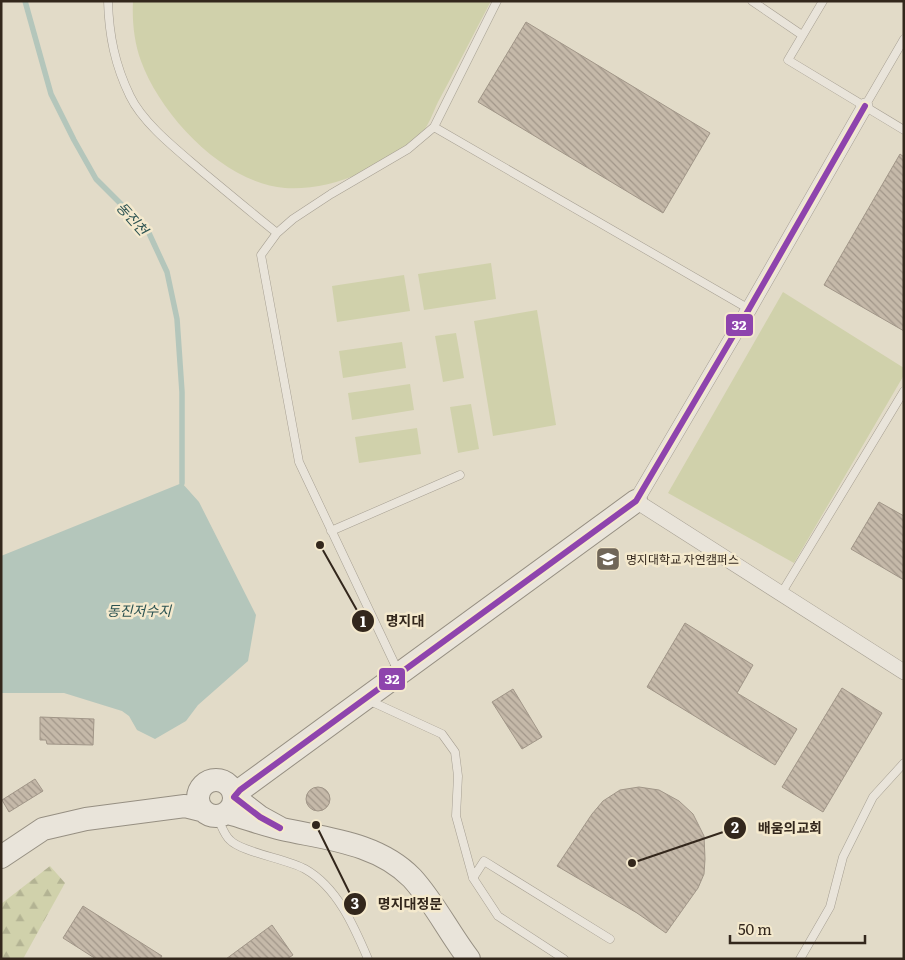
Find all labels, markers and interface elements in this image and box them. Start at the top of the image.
water label: 동진천 [113,197,154,240]
line badge: 32 [725,313,754,337]
text: 32 [731,314,747,334]
school or university icon: 명지대학교 자연캠퍼스 [595,546,621,572]
place label: 명지대학교 자연캠퍼스 [626,550,739,568]
water label: 동진저수지 [107,600,172,620]
callout: 명지대 [351,607,435,636]
text: 1 [360,609,366,632]
text: 명지대 [386,610,424,630]
line badge: 32 [378,667,406,691]
text: 32 [384,668,400,688]
callout: 배움의교회 [723,814,832,843]
text: 2 [731,815,739,838]
text: 배움의교회 [758,817,822,837]
callout: 명지대정문 [342,889,452,918]
text: 3 [351,891,359,914]
text: 명지대정문 [378,893,442,913]
scale bar [730,912,865,944]
text: 50 m [738,917,772,940]

